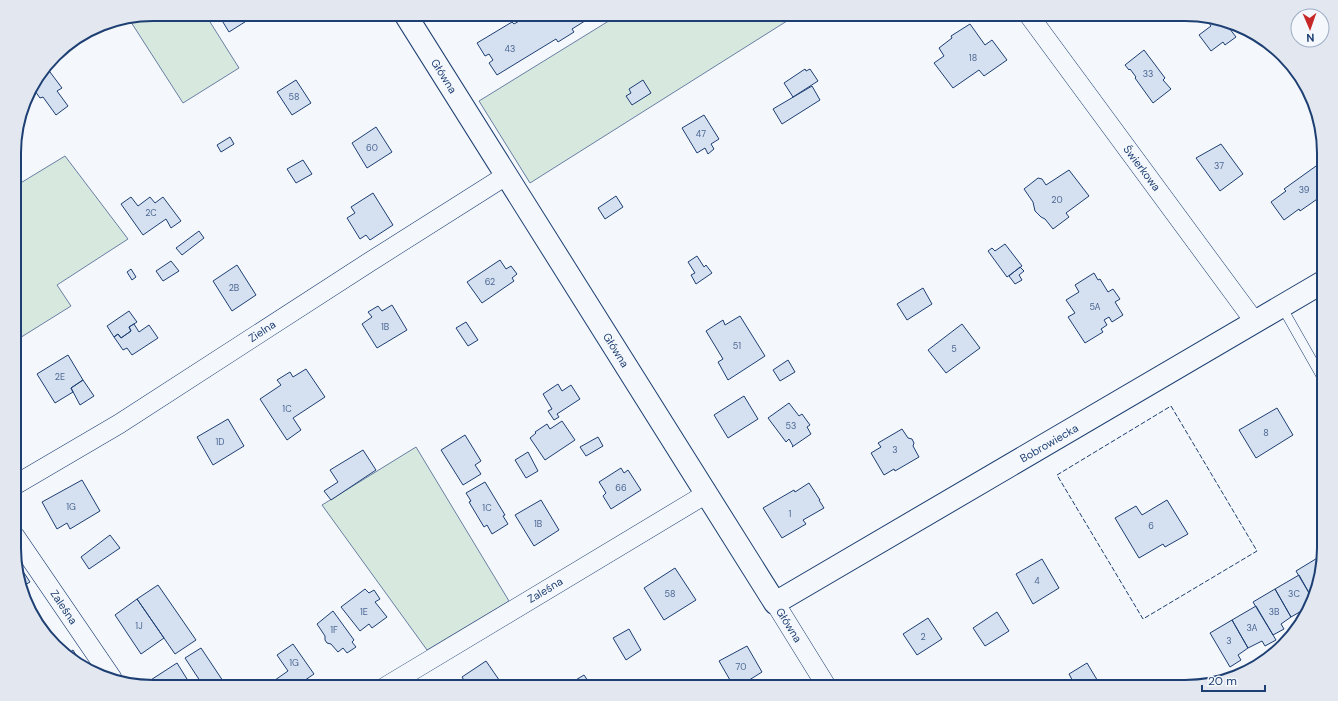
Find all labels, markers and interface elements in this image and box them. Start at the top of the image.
north arrow [1290,8,1330,48]
text: N [1306,31,1315,45]
house number: 43 [505,43,515,55]
house number: 18 [969,52,977,64]
street label: Główna [428,56,460,96]
house number: 33 [1143,68,1153,80]
house number: 58 [289,91,299,103]
house number: 47 [696,128,706,140]
house number: 60 [366,142,378,154]
street label: Świerkowa [1120,142,1164,194]
house number: 37 [1214,160,1224,172]
house number: 39 [1299,184,1310,196]
house number: 20 [1051,194,1063,206]
house number: 2C [145,207,157,219]
house number: 62 [485,276,495,288]
house number: 2B [229,282,239,294]
house number: 5A [1089,301,1101,313]
street label: Zielna [246,317,278,345]
house number: 1B [381,321,389,333]
street label: Główna [600,330,632,370]
house number: 51 [733,340,741,352]
house number: 5 [951,343,957,355]
house number: 2E [55,371,65,383]
house number: 1C [282,403,292,415]
house number: 53 [786,420,796,432]
street label: Bobrowiecka [1017,421,1081,465]
house number: 8 [1263,427,1269,439]
house number: 1D [215,436,225,448]
house number: 3 [892,444,898,456]
house number: 66 [615,482,627,494]
house number: 1G [66,501,76,513]
house number: 1C [482,502,492,514]
house number: 1 [789,508,792,520]
house number: 1B [534,518,542,530]
house number: 6 [1148,520,1154,532]
street label: Zaleśna [525,574,565,606]
house number: 4 [1034,575,1040,587]
street label: Zaleśna [47,587,81,627]
house number: 58 [665,588,675,600]
house number: 3C [1288,588,1300,600]
street label: Główna [773,605,805,645]
house number: 1E [360,606,368,618]
house number: 3B [1269,606,1279,618]
house number: 1J [135,620,143,632]
house number: 3A [1247,622,1257,634]
house number: 1F [330,624,338,636]
house number: 2 [920,631,926,643]
house number: 3 [1226,635,1232,647]
house number: 1G [289,657,299,669]
house number: 70 [736,661,746,673]
scale bar [1202,667,1265,693]
text: 20 m [1208,673,1237,689]

